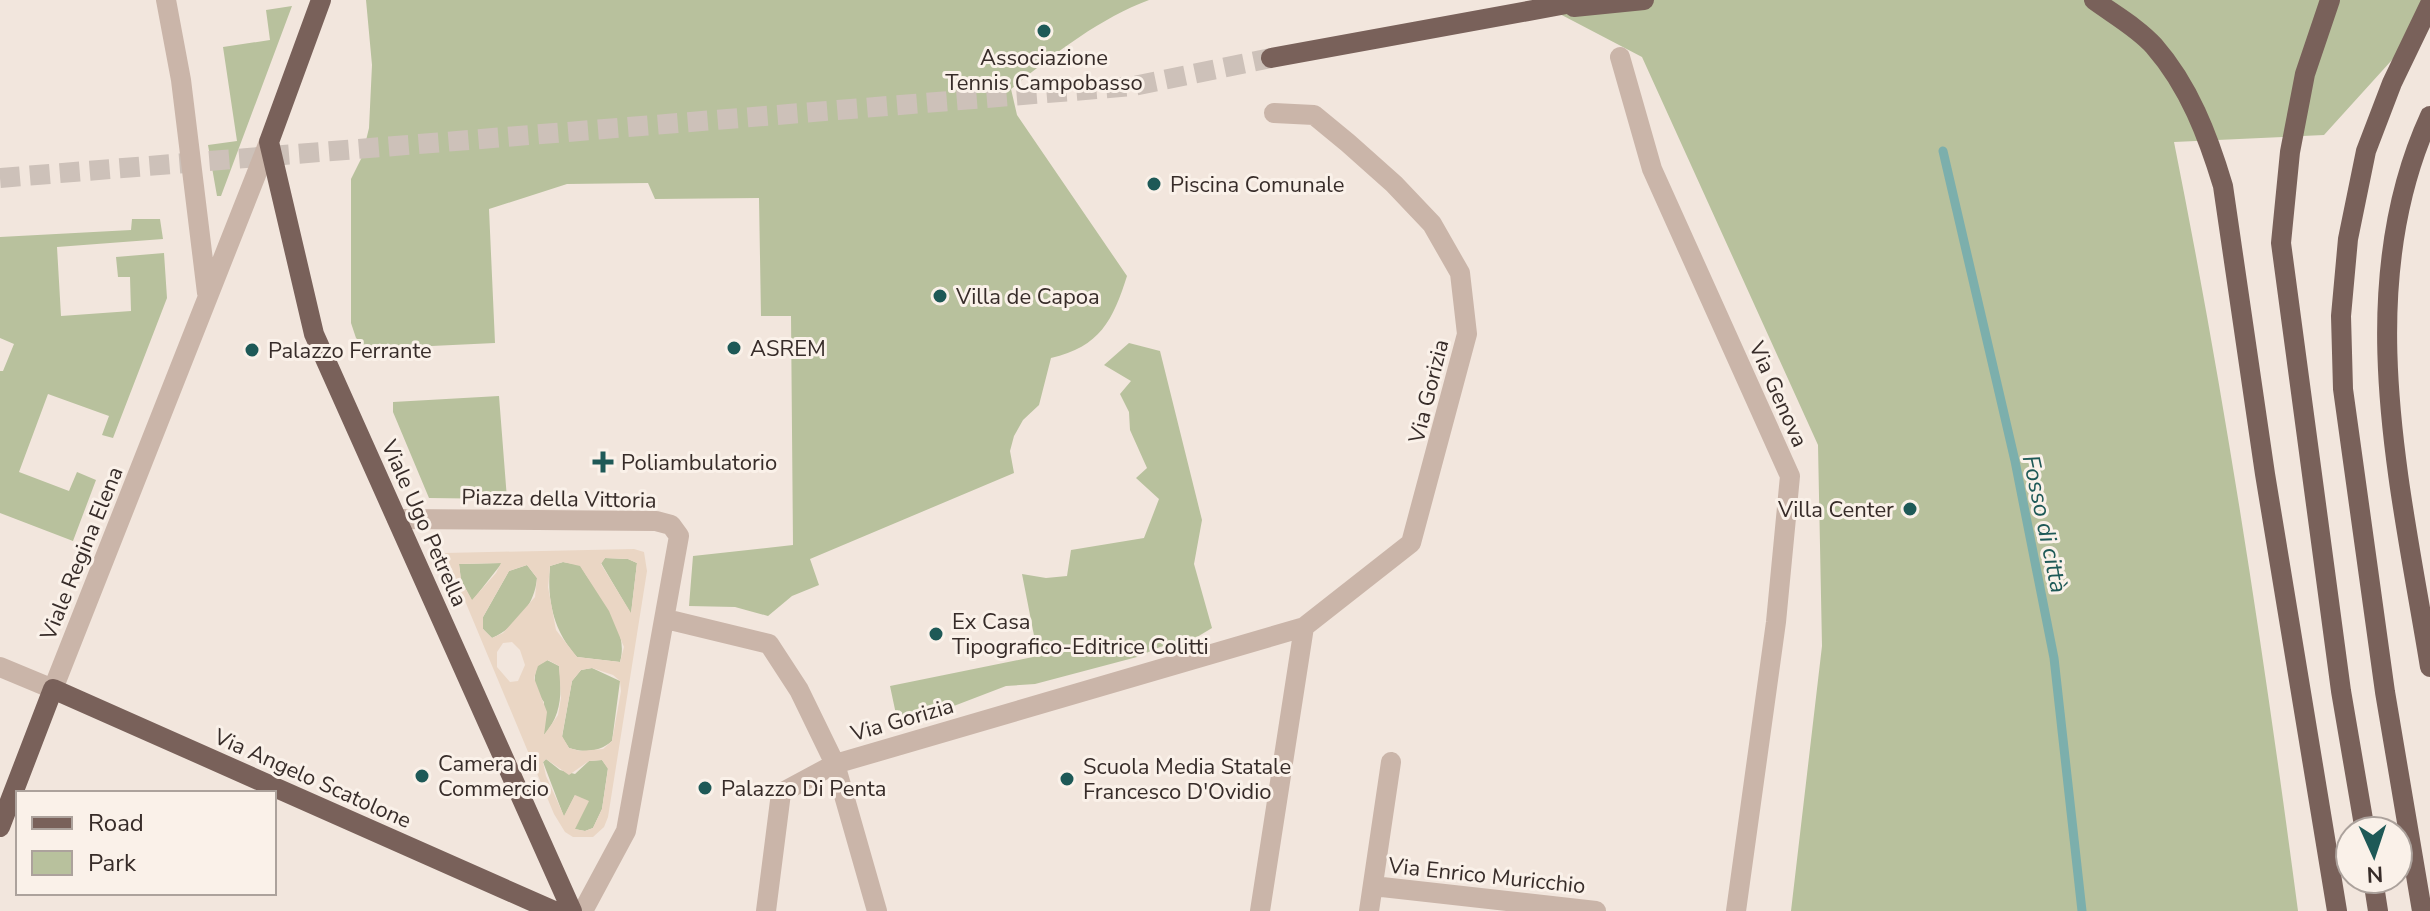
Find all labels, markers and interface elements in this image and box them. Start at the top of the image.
marker: Associazione Tennis Campobasso [1035,22,1053,40]
place label: Associazione Tennis Campobasso [945,43,1143,98]
place label: Piscina Comunale [1170,170,1344,200]
marker: Piscina Comunale [1145,175,1163,193]
place label: Villa de Capoa [955,282,1100,312]
marker: Villa de Capoa [931,287,949,305]
place label: ASREM [750,334,826,364]
place label: Palazzo Ferrante [268,336,432,366]
street label: Via Gorizia [1401,336,1456,447]
street label: Via Genova [1741,336,1815,452]
marker: ASREM [725,339,743,357]
marker: Palazzo Ferrante [243,341,261,359]
street label: Viale Ugo Petrella [373,434,474,611]
place label: Poliambulatorio [621,448,777,478]
marker: Poliambulatorio [592,451,614,473]
water label: Fosso di città [2015,452,2075,596]
street label: Viale Regina Elena [33,462,130,646]
street label: Piazza della Vittoria [461,482,657,516]
place label: Villa Center [1777,495,1894,525]
marker: Villa Center [1901,500,1919,518]
place label: Ex Casa Tipografico-Editrice Colitti [952,607,1209,662]
marker: Ex Casa Tipografico-Editrice Colitti [927,625,945,643]
street label: Via Gorizia [846,691,957,749]
street label: Via Angelo Scatolone [208,721,416,836]
place label: Camera di Commercio [438,749,549,804]
place label: Scuola Media Statale Francesco D'Ovidio [1083,752,1291,807]
marker: Camera di Commercio [413,767,431,785]
marker: Scuola Media Statale Francesco D'Ovidio [1058,770,1076,788]
place label: Palazzo Di Penta [721,774,886,804]
marker: Palazzo Di Penta [696,779,714,797]
legend [16,791,276,895]
text: Road [88,807,144,839]
north arrow [2334,815,2414,895]
text: Park [88,847,137,879]
street label: Via Enrico Muricchio [1386,851,1587,901]
text: N [2366,859,2384,889]

